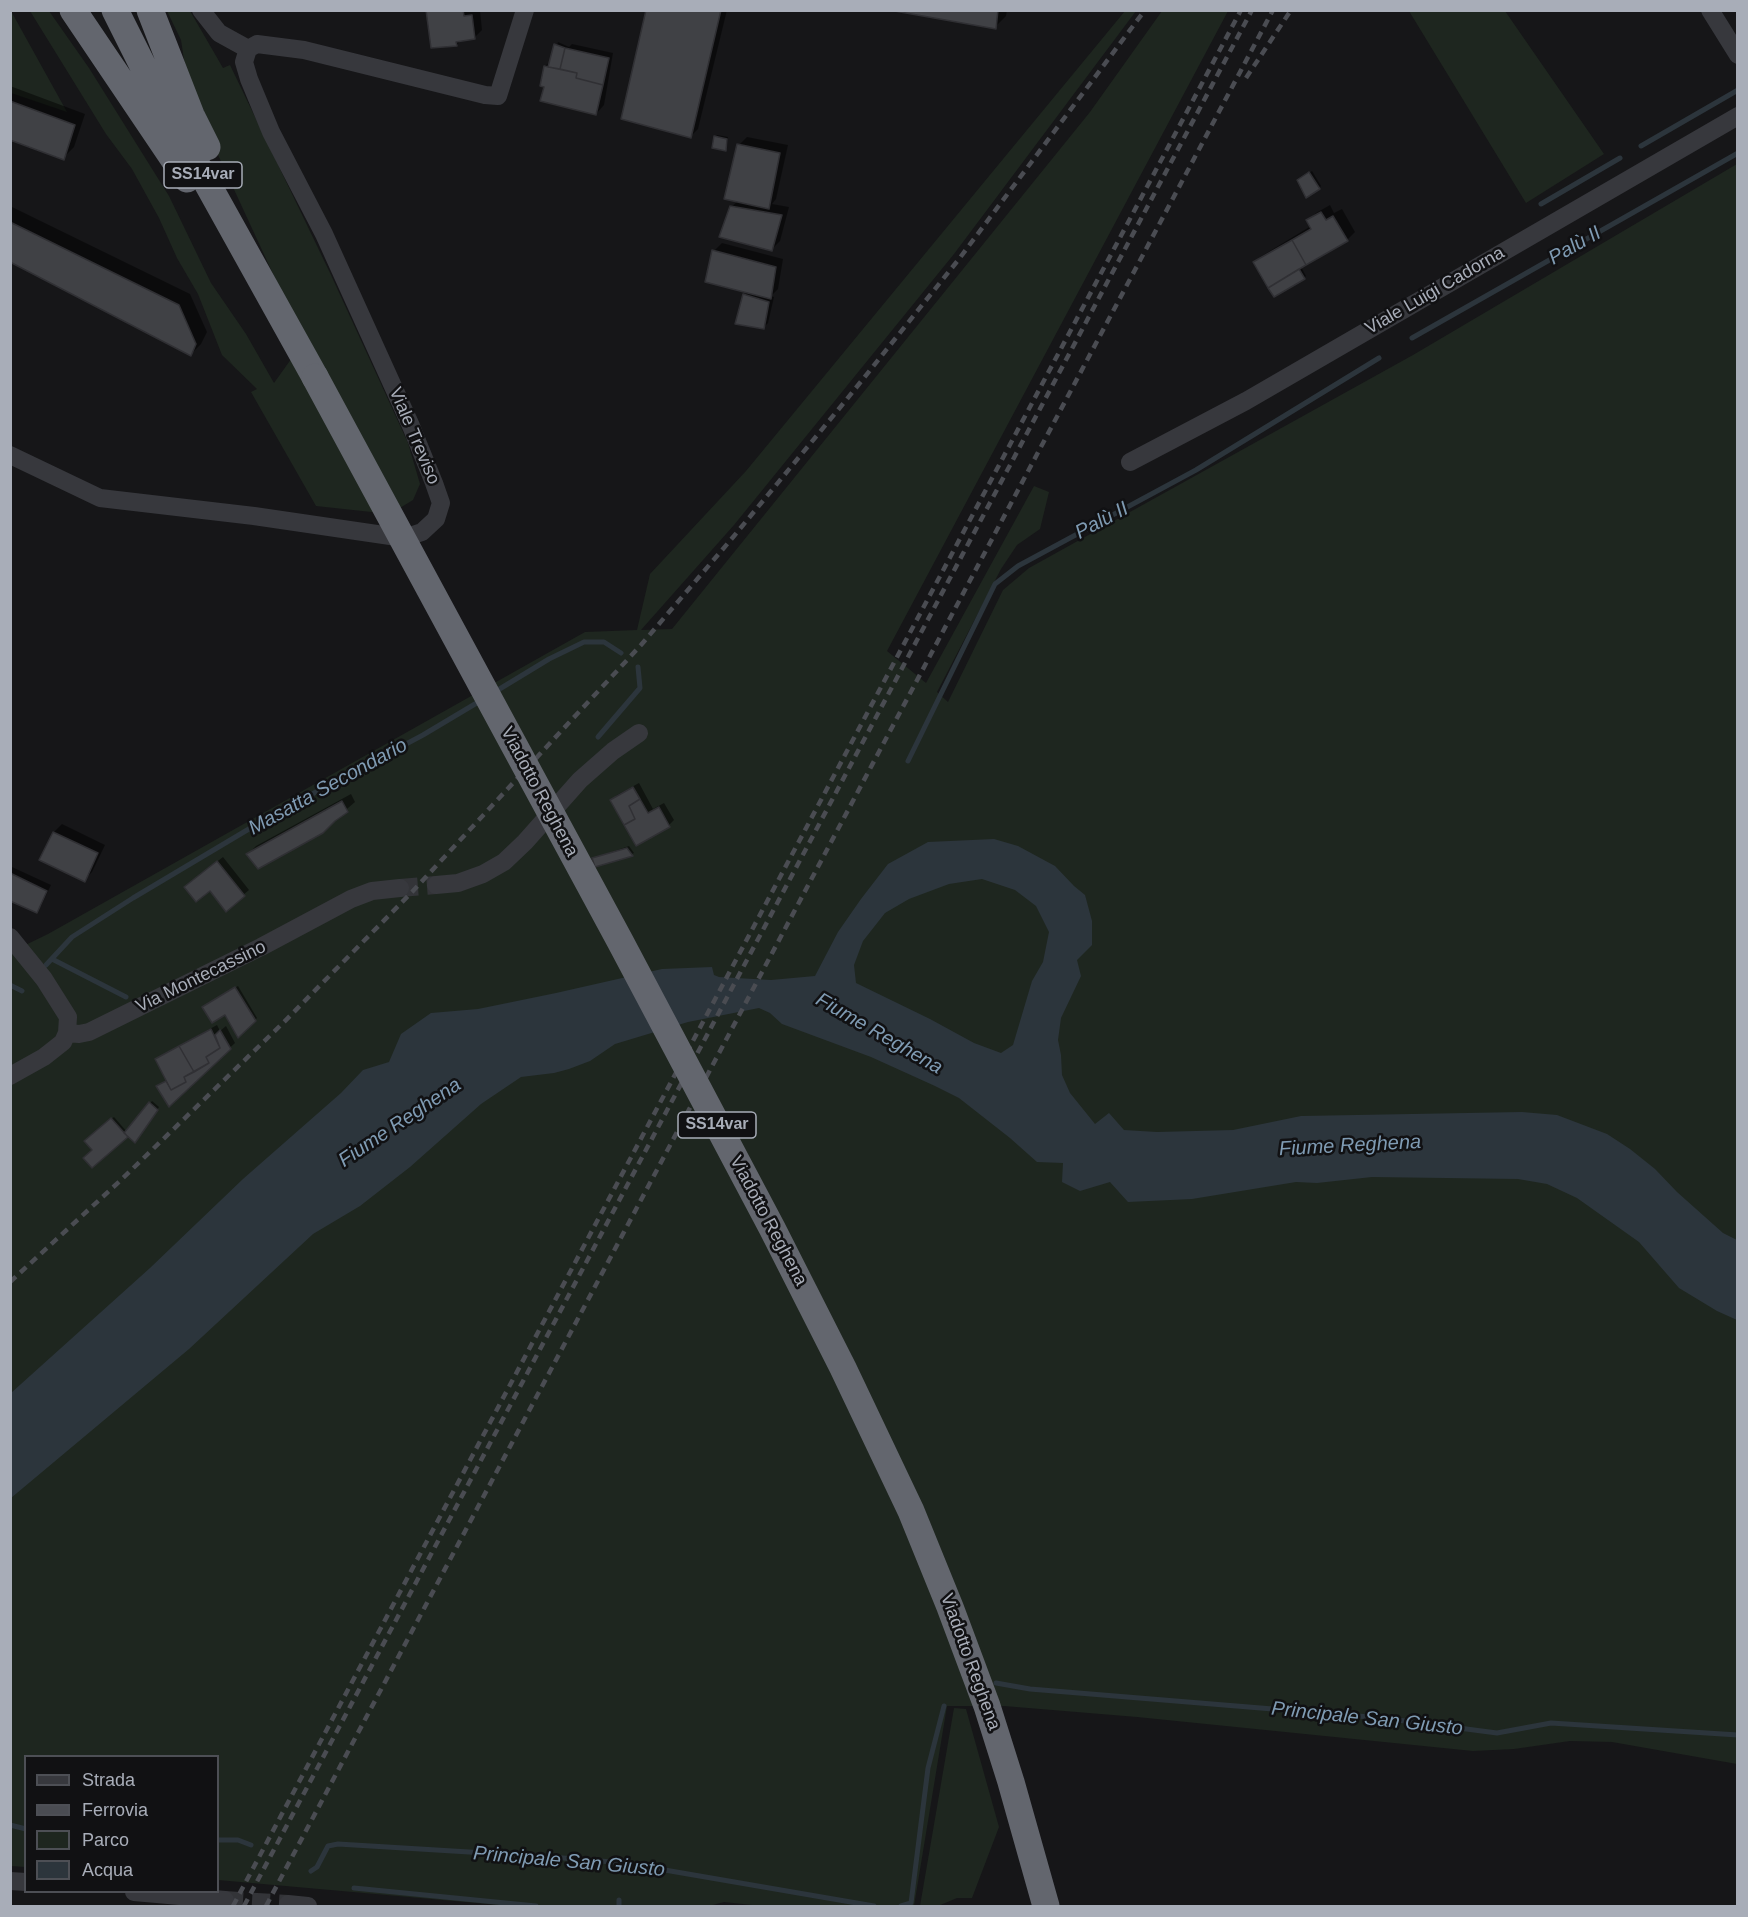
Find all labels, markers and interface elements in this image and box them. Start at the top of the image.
road number: SS14var [164,162,242,188]
water label: Palù II [1544,221,1606,271]
street label: Viale Luigi Cadorna [1362,242,1508,340]
street label: Viale Treviso [384,384,444,488]
water label: Palù II [1071,497,1133,545]
street label: Viadotto Reghena [496,723,582,861]
water label: Masatta Secondario [244,733,412,841]
street label: Via Montecassino [133,936,269,1018]
water label: Fiume Reghena [811,988,947,1080]
water label: Fiume Reghena [334,1073,466,1173]
road number: SS14var [678,1112,756,1138]
water label: Fiume Reghena [1278,1130,1422,1162]
street label: Viadotto Reghena [725,1152,811,1290]
street label: Viadotto Reghena [935,1591,1005,1733]
water label: Principale San Giusto [1270,1697,1464,1741]
legend [24,1755,219,1893]
text: Strada [82,1770,135,1790]
text: Ferrovia [82,1800,148,1820]
text: Parco [82,1830,129,1850]
water label: Principale San Giusto [472,1842,666,1882]
text: Acqua [82,1860,133,1880]

